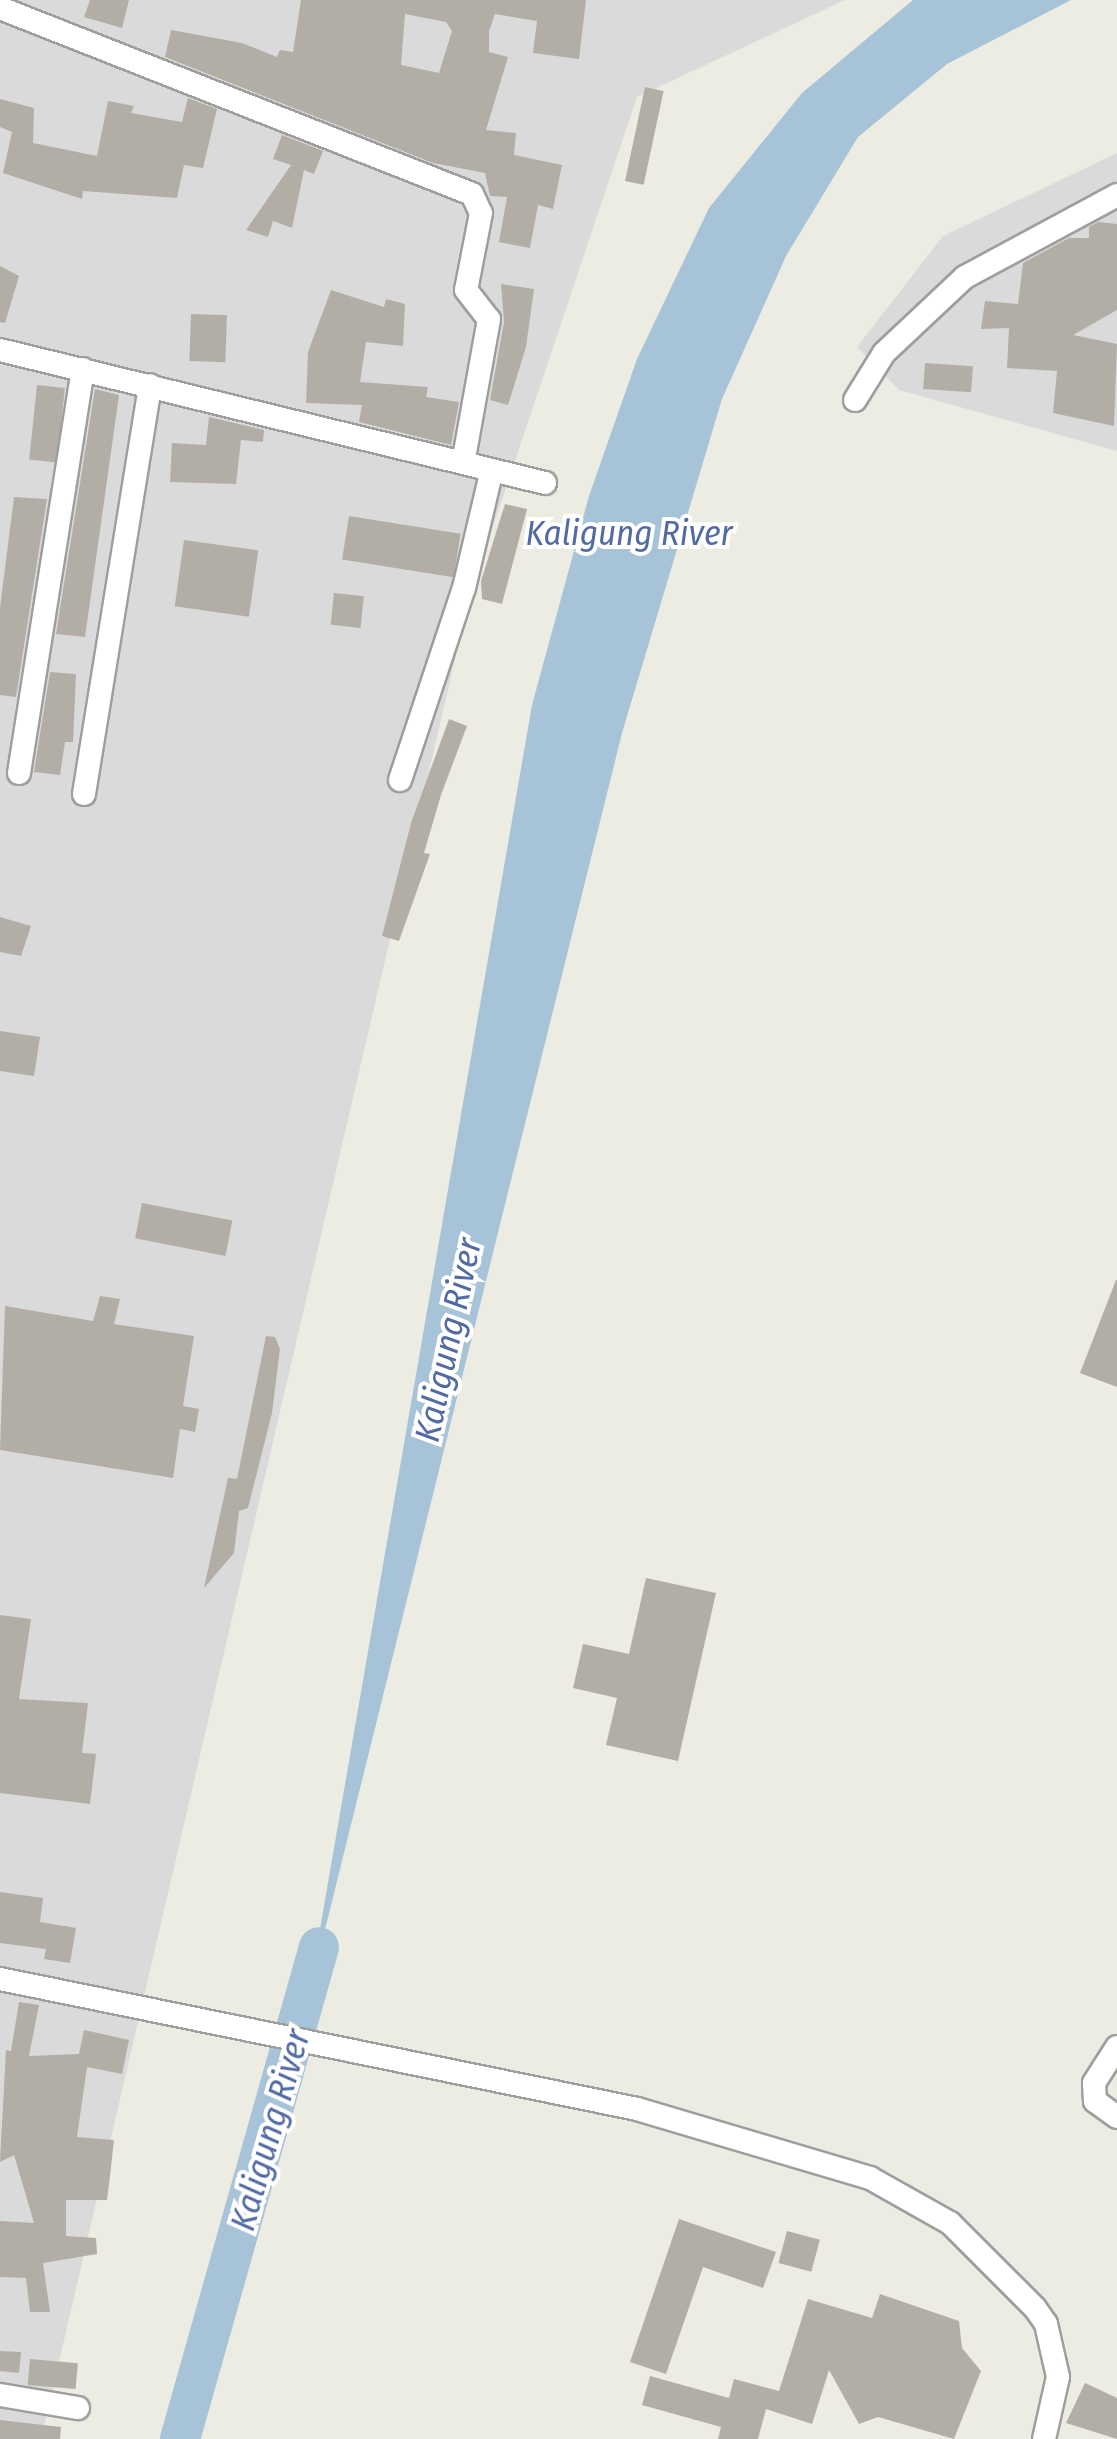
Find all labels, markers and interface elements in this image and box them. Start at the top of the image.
water label: Kaligung River [525,512,733,554]
water label: Kaligung River [406,1234,490,1446]
water label: Kaligung River [221,2025,319,2235]

